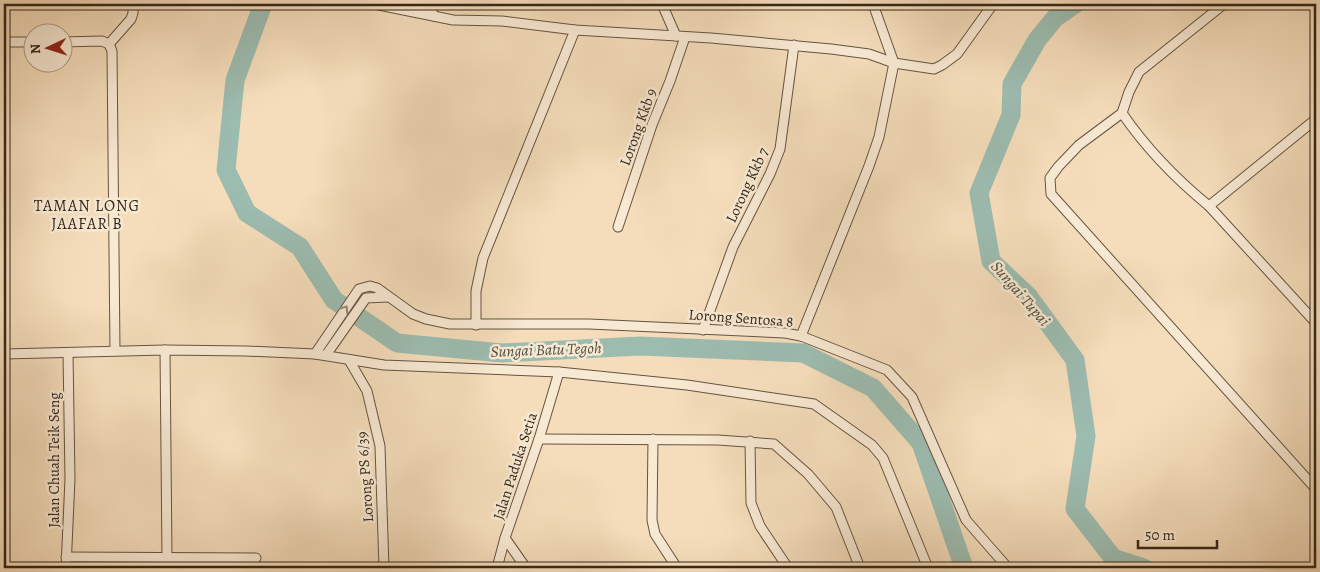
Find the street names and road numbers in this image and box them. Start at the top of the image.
street label: Lorong Kkb 9 [615,85,661,169]
street label: Lorong Kkb 7 [721,144,773,226]
street label: Lorong Sentosa 8 [688,304,794,332]
street label: Jalan Chuah Teik Seng [44,392,64,528]
street label: Jalan Paduka Setia [488,410,542,522]
street label: Lorong PS 6/39 [352,431,378,523]

